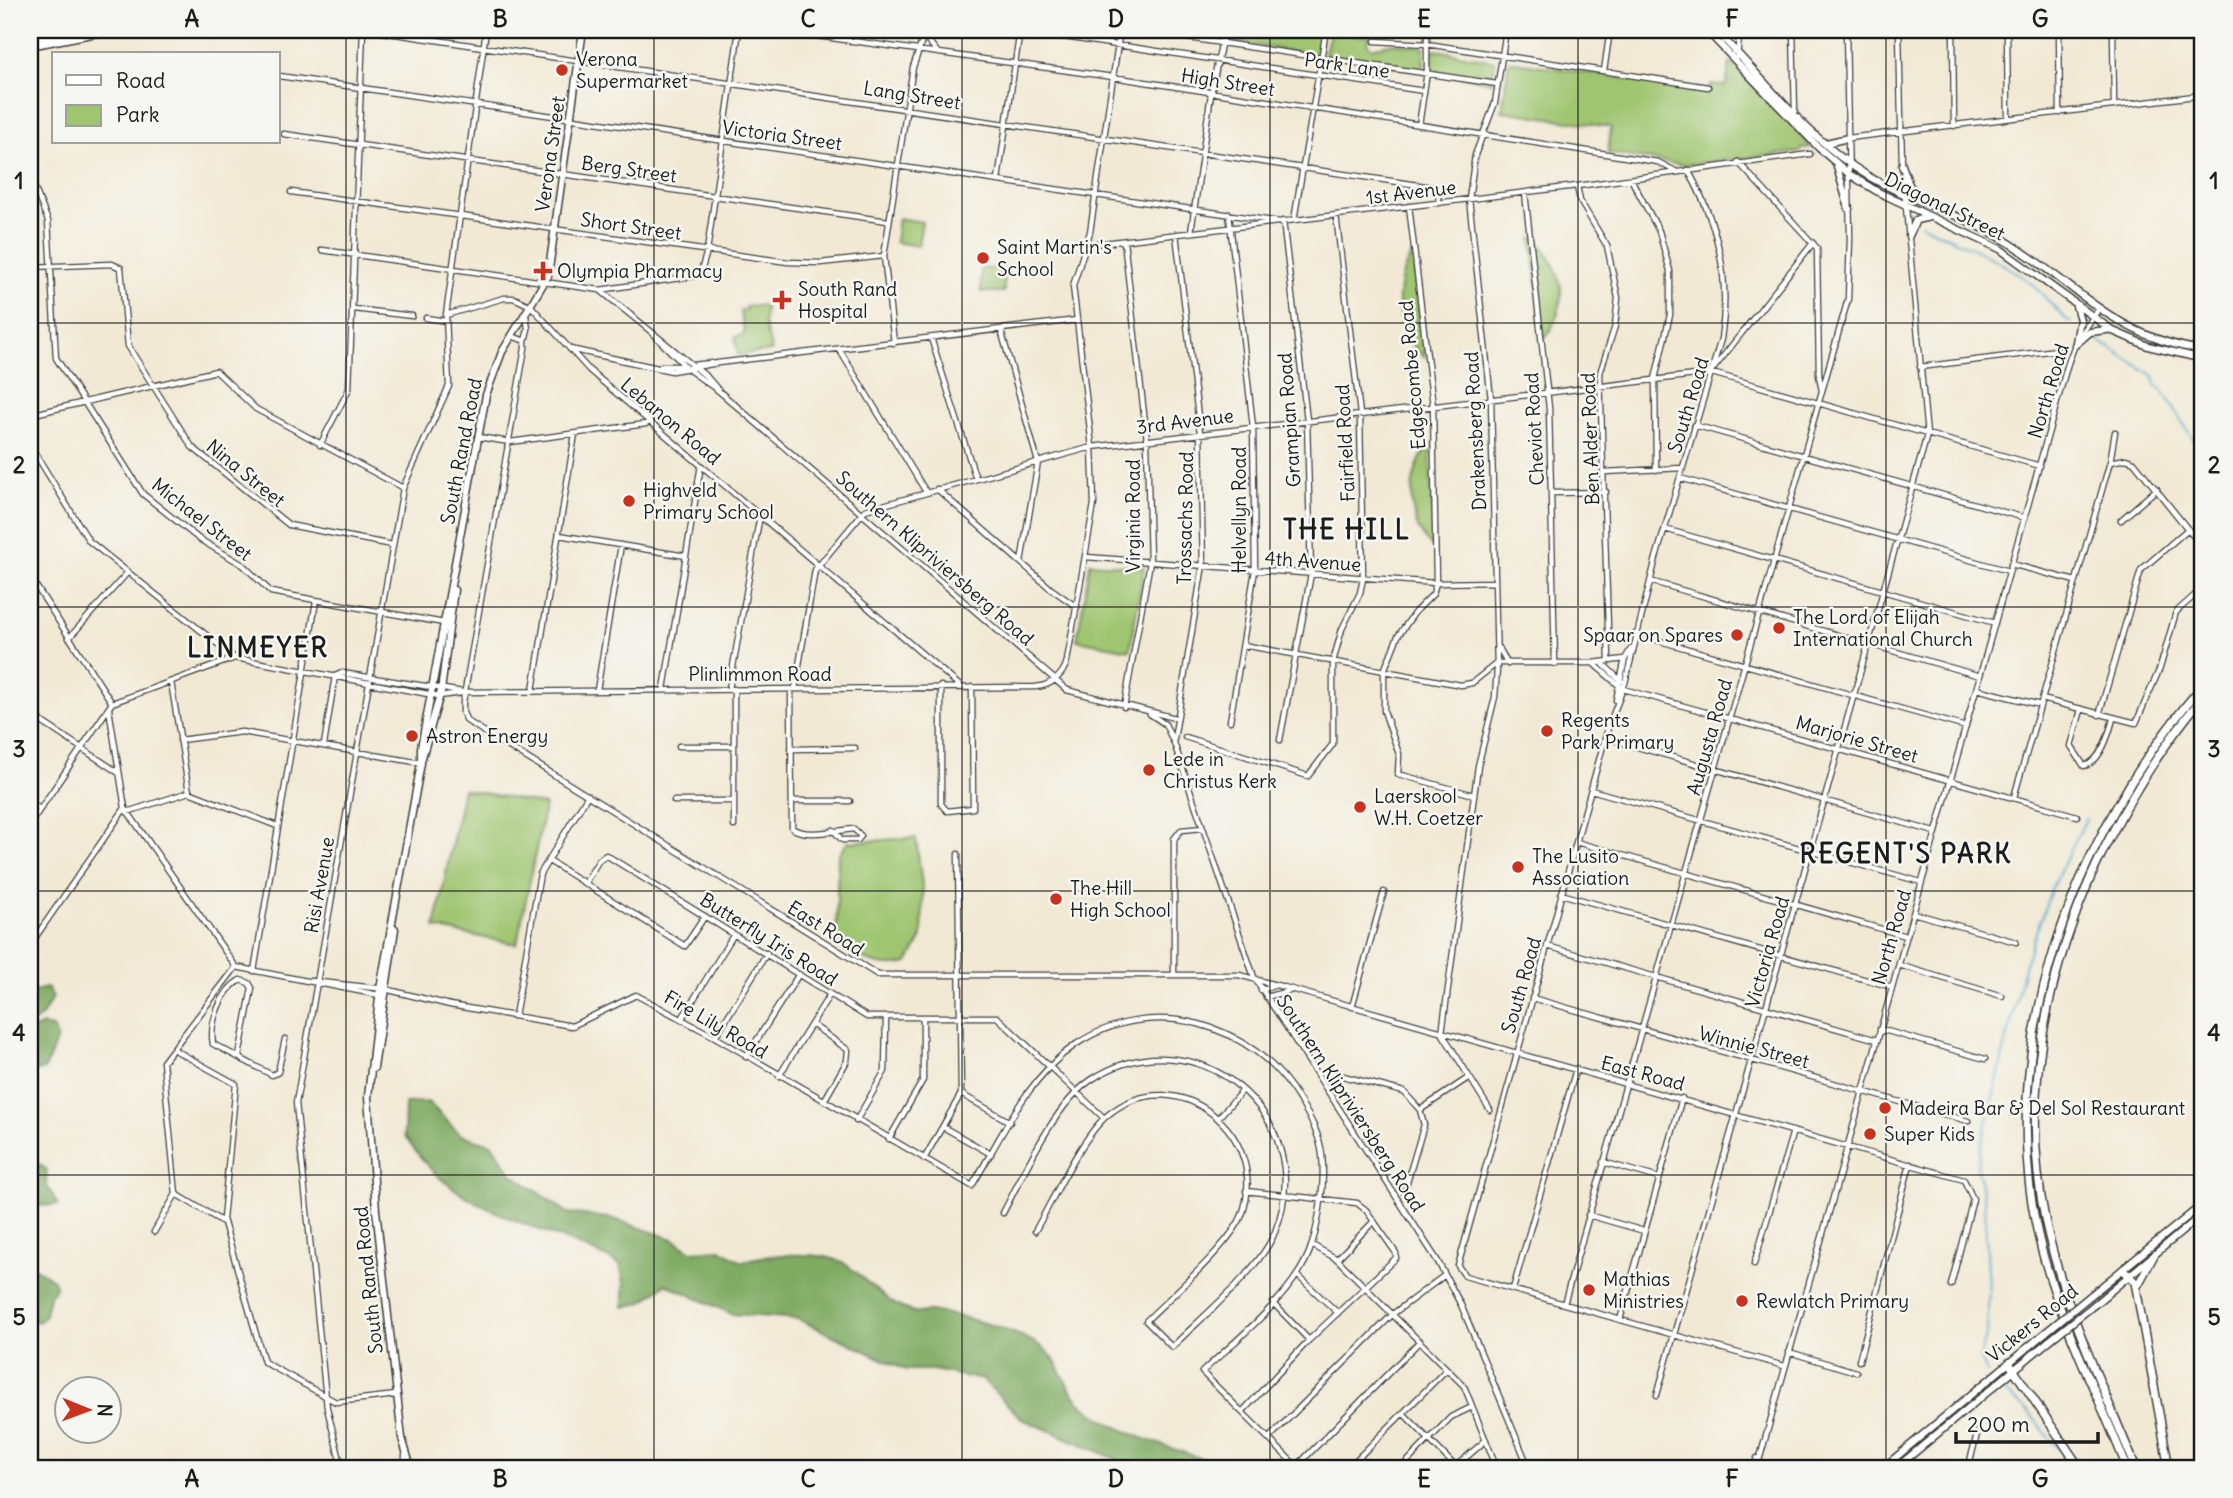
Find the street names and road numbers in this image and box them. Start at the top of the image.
street label: Park Lane [1303,47,1391,83]
street label: High Street [1179,63,1277,101]
street label: Lang Street [862,75,962,115]
street label: Verona Street [530,95,570,213]
street label: Victoria Street [720,115,844,155]
street label: Berg Street [580,150,678,188]
street label: Diagonal Street [1881,166,2009,246]
street label: 1st Avenue [1364,175,1458,209]
street label: Short Street [579,207,683,245]
street label: Edgecombe Road [1394,299,1430,451]
street label: North Road [2022,341,2074,441]
street label: Drakensberg Road [1459,351,1491,511]
street label: Grampian Road [1272,352,1306,488]
street label: South Road [1662,354,1714,456]
street label: Lebanon Road [616,372,726,470]
street label: Cheviot Road [1519,372,1549,486]
street label: Ben Alder Road [1576,372,1604,506]
street label: South Rand Road [435,376,487,526]
street label: Fairfield Road [1330,383,1360,503]
street label: 3rd Avenue [1135,403,1235,439]
street label: Nina Street [202,434,290,512]
street label: Helvellyn Road [1227,447,1251,573]
street label: Trossachs Road [1172,451,1198,585]
street label: Virginia Road [1121,459,1145,573]
street label: Southern Klipriviersberg Road [831,466,1039,650]
street label: Michael Street [147,472,257,566]
street label: 4th Avenue [1264,546,1362,576]
street label: Plinlimmon Road [688,662,832,686]
street label: Augusta Road [1681,676,1737,798]
street label: Marjorie Street [1793,710,1921,768]
street label: Risi Avenue [299,835,339,935]
street label: Butterfly Iris Road [696,887,842,991]
street label: North Road [1866,887,1916,987]
street label: Victoria Road [1740,894,1794,1010]
street label: East Road [783,895,869,961]
street label: South Road [1496,934,1546,1036]
street label: Fire Lily Road [660,985,772,1063]
street label: Southern Klipriviersberg Road [1272,990,1430,1216]
street label: Winnie Street [1696,1021,1812,1073]
street label: East Road [1598,1050,1688,1096]
street label: South Rand Road [348,1205,388,1355]
street label: Vickers Road [1981,1279,2083,1367]

